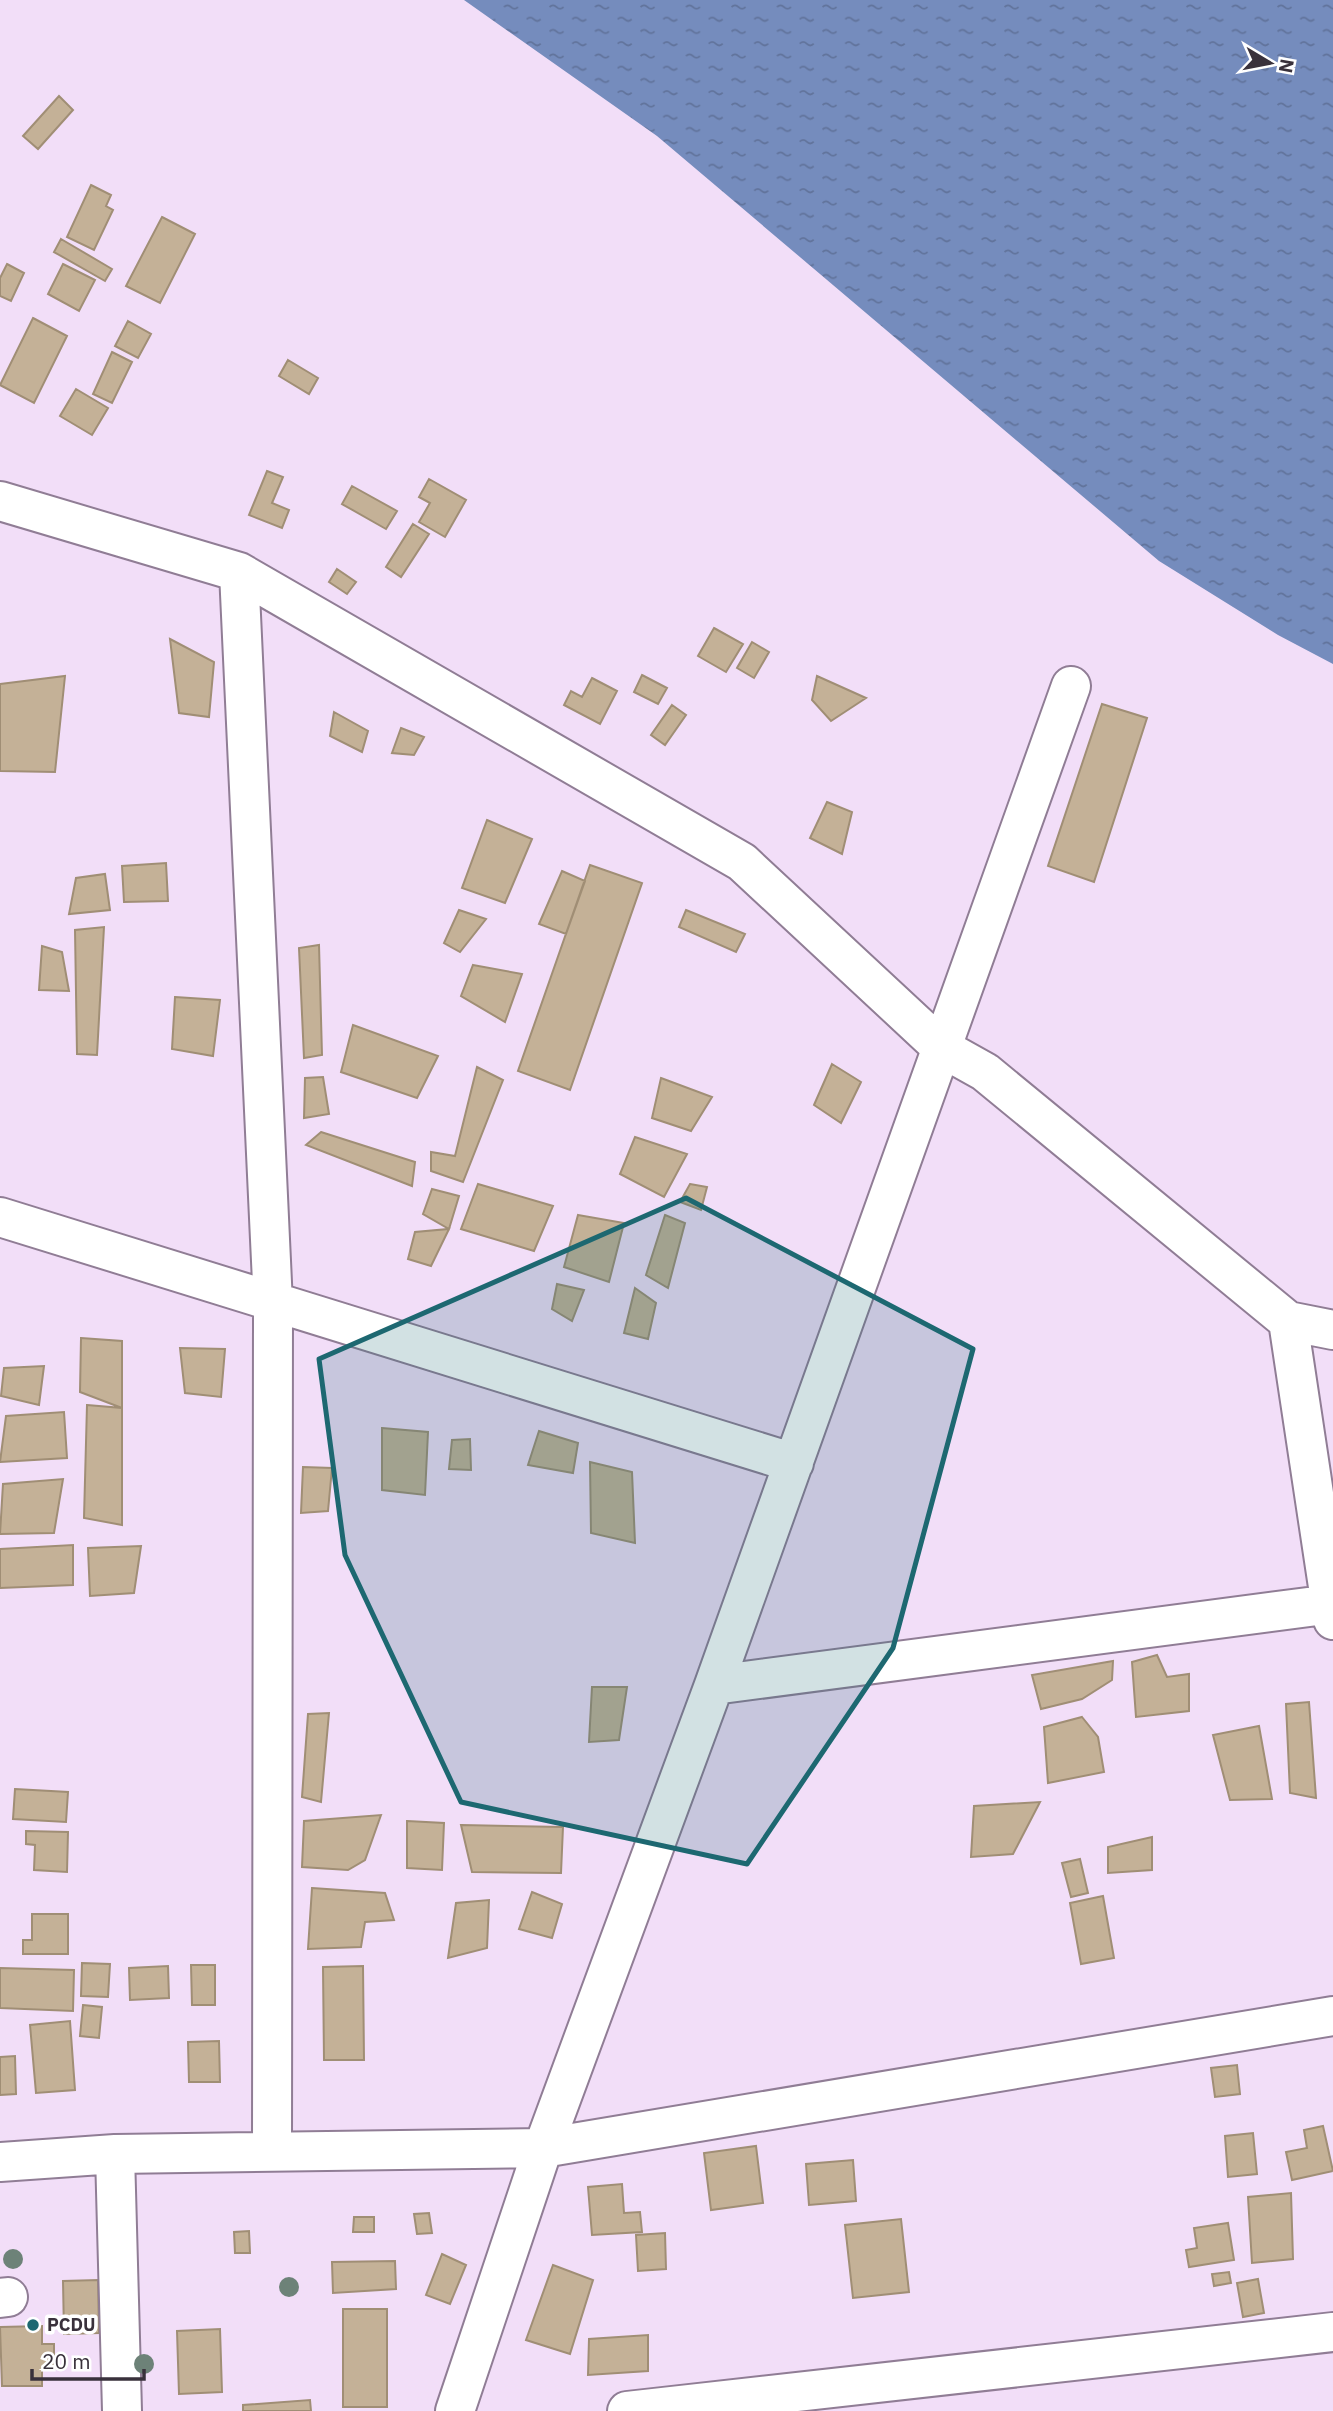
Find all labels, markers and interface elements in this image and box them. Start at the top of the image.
north arrow [1235,28,1305,98]
text: N [1274,57,1300,75]
place label: PCDU [47,2313,96,2336]
marker: PCDU [25,2317,41,2333]
scale bar [32,2338,144,2382]
text: 20 m [42,2347,91,2375]

